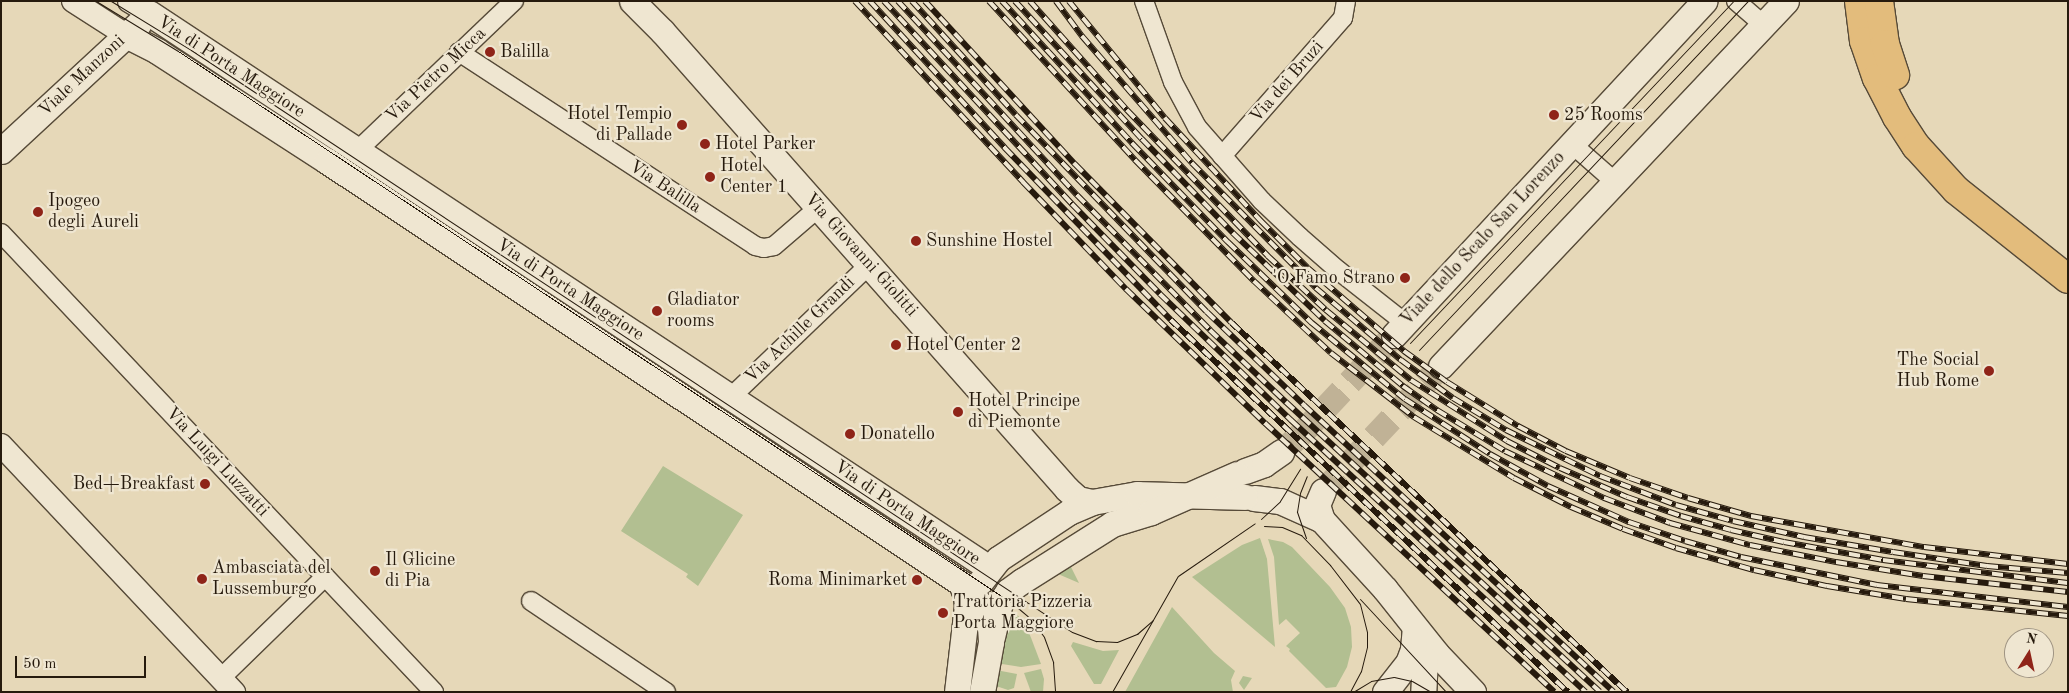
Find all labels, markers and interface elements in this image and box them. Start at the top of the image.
street label: Via di Porta Maggiore [153,11,309,123]
street label: Via Pietro Micca [381,23,491,127]
street label: Viale Manzoni [34,31,130,121]
street label: Via dei Bruzi [1246,37,1328,127]
place label: Balilla [500,41,550,63]
marker: Balilla [484,46,496,58]
place label: Hotel Tempio di Pallade [567,104,672,146]
place label: 25 Rooms [1564,104,1643,126]
marker: 25 Rooms [1548,109,1560,121]
marker: Hotel Tempio di Pallade [676,119,688,131]
place label: Hotel Parker [715,133,815,155]
marker: Hotel Parker [699,138,711,150]
street label: Viale dello Scalo San Lorenzo [1396,147,1570,331]
street label: Via Balilla [625,156,705,218]
place label: Hotel Center 1 [720,156,787,198]
marker: Hotel Center 1 [704,171,716,183]
street label: Via Giovanni Giolitti [800,189,922,321]
place label: Ipogeo degli Aureli [48,191,139,233]
marker: Ipogeo degli Aureli [32,206,44,218]
place label: Sunshine Hostel [926,230,1052,252]
street label: Via di Porta Maggiore [492,234,648,346]
marker: Sunshine Hostel [910,235,922,247]
place label: 'O Famo Strano [1272,267,1395,289]
street label: Via Achille Grandi [741,272,859,388]
marker: 'O Famo Strano [1399,272,1411,284]
place label: Gladiator rooms [667,290,739,332]
marker: Gladiator rooms [651,305,663,317]
place label: Hotel Center 2 [906,334,1021,356]
marker: Hotel Center 2 [890,339,902,351]
place label: The Social Hub Rome [1896,350,1979,392]
marker: The Social Hub Rome [1983,365,1995,377]
place label: Hotel Principe di Piemonte [968,391,1080,434]
street label: Via Luigi Luzzatti [161,403,273,521]
marker: Hotel Principe di Piemonte [952,406,964,418]
place label: Donatello [860,423,935,445]
marker: Donatello [844,428,856,440]
street label: Via di Porta Maggiore [830,456,984,570]
place label: Bed+Breakfast [73,473,195,495]
marker: Bed+Breakfast [199,478,211,490]
place label: Il Glicine di Pia [385,550,455,592]
place label: Ambasciata del Lussemburgo [212,558,330,600]
marker: Il Glicine di Pia [369,565,381,577]
place label: Roma Minimarket [768,569,907,591]
marker: Ambasciata del Lussemburgo [196,573,208,585]
marker: Roma Minimarket [911,574,923,586]
place label: Trattoria Pizzeria Porta Maggiore [953,592,1092,634]
marker: Trattoria Pizzeria Porta Maggiore [937,607,949,619]
north arrow [2004,628,2054,678]
text: N [2025,631,2038,647]
scale bar [18,646,149,678]
text: 50 m [23,657,57,672]

